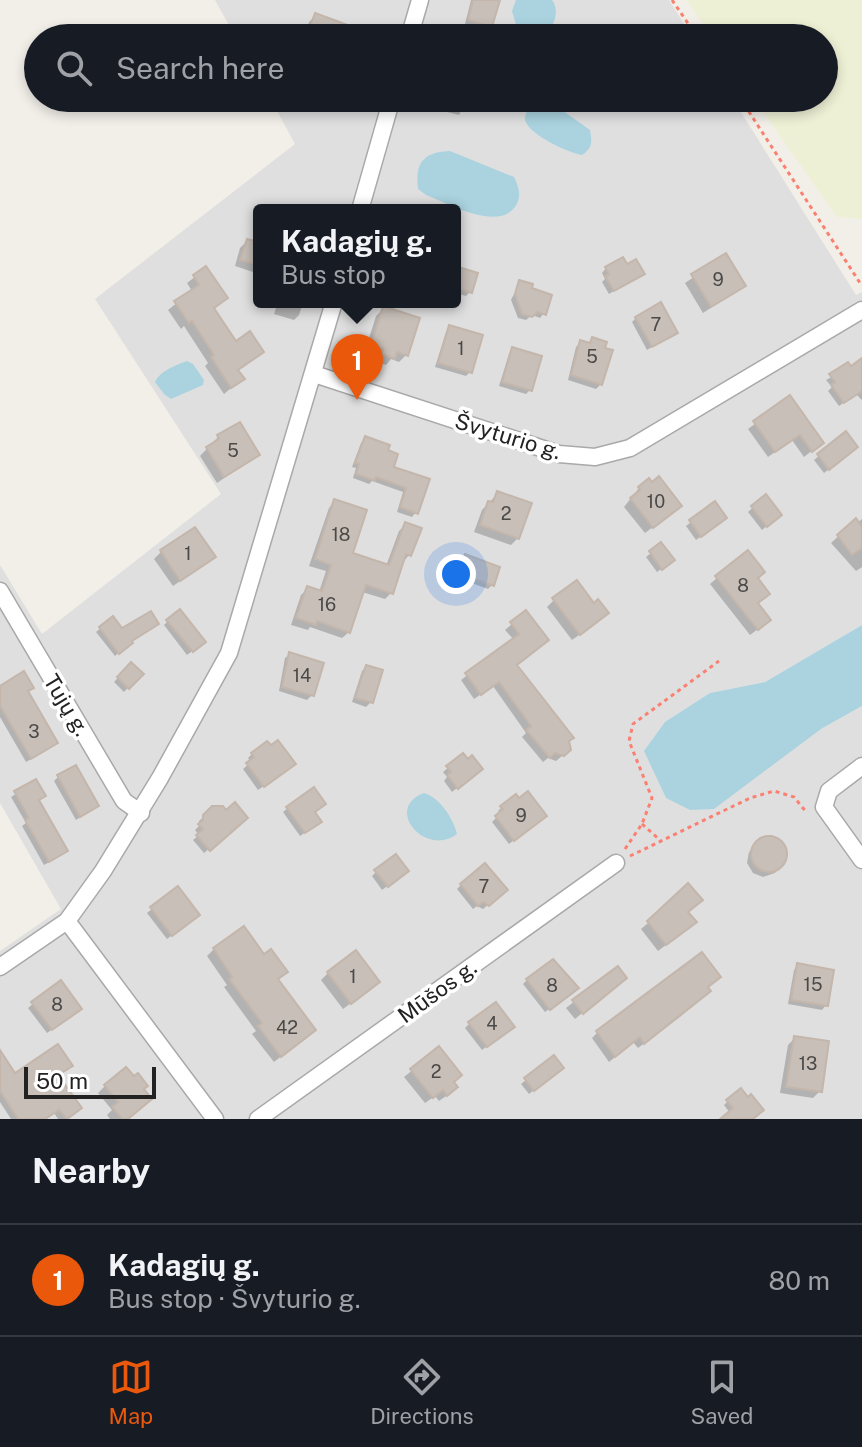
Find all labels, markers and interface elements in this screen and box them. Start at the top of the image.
search box [24,24,838,112]
icon: search [52,46,96,90]
text: Search here [116,50,284,86]
popup [253,204,461,308]
text: Kadagių g. [281,223,433,259]
text: Bus stop [281,259,386,290]
house number: 9 [712,269,724,290]
house number: 7 [651,314,661,335]
pin: 1 [331,334,383,400]
house number: 1 [457,338,465,359]
house number: 5 [586,346,598,367]
street label: Švyturio g. [452,408,564,464]
house number: 5 [227,440,239,461]
house number: 10 [647,491,665,512]
house number: 2 [501,503,511,524]
house number: 18 [332,524,350,545]
house number: 1 [184,543,192,564]
your location [436,554,476,594]
house number: 8 [737,575,749,596]
house number: 16 [318,594,336,615]
house number: 14 [293,665,311,686]
street label: Tujų g. [39,670,95,740]
house number: 3 [28,721,40,742]
house number: 9 [515,805,527,826]
house number: 7 [479,876,489,897]
street label: Mūšos g. [393,954,481,1028]
house number: 1 [349,966,357,987]
house number: 15 [804,974,822,995]
house number: 8 [546,975,558,996]
house number: 8 [51,994,63,1015]
house number: 4 [486,1013,498,1034]
house number: 42 [276,1017,298,1038]
house number: 13 [799,1053,817,1074]
house number: 2 [431,1061,441,1082]
scale bar [24,1063,156,1099]
text: 50 m [36,1068,88,1094]
text: Nearby [32,1151,150,1191]
text: Kadagių g. [108,1247,260,1283]
text: 1 [52,1265,64,1296]
text: 80 m [769,1265,830,1296]
text: Bus stop · Švyturio g. [108,1283,361,1314]
tab: Map [109,1355,153,1429]
tab: Directions [370,1355,474,1429]
tab: Saved [691,1355,753,1429]

